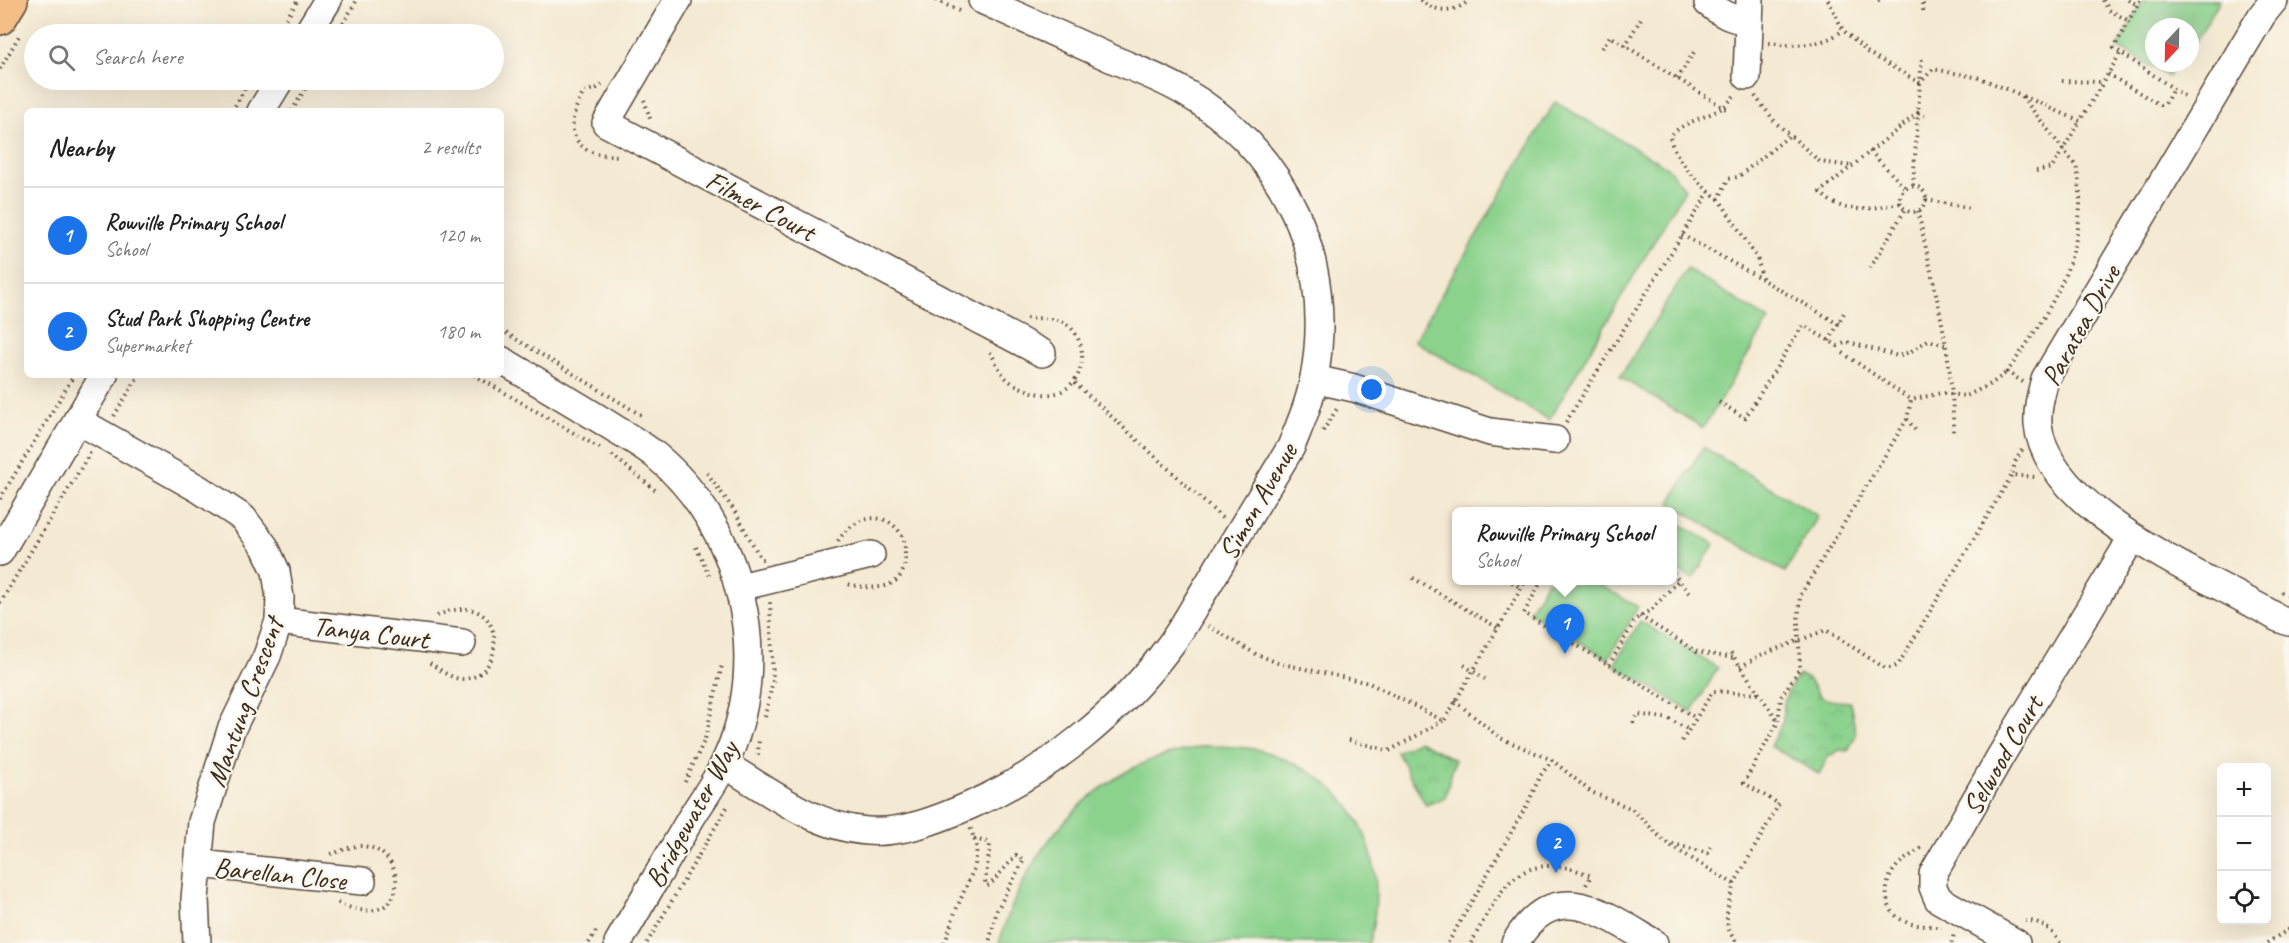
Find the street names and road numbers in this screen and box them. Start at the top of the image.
street label: Filmer Court [700,162,824,250]
street label: Paratea Drive [2033,257,2129,392]
street label: Simon Avenue [1210,435,1306,566]
street label: Tanya Court [311,608,433,657]
street label: Mantung Crescent [198,610,292,791]
street label: Selwood Court [1954,687,2052,821]
street label: Bridgewater Way [637,733,747,894]
street label: Barellan Close [212,849,350,898]

